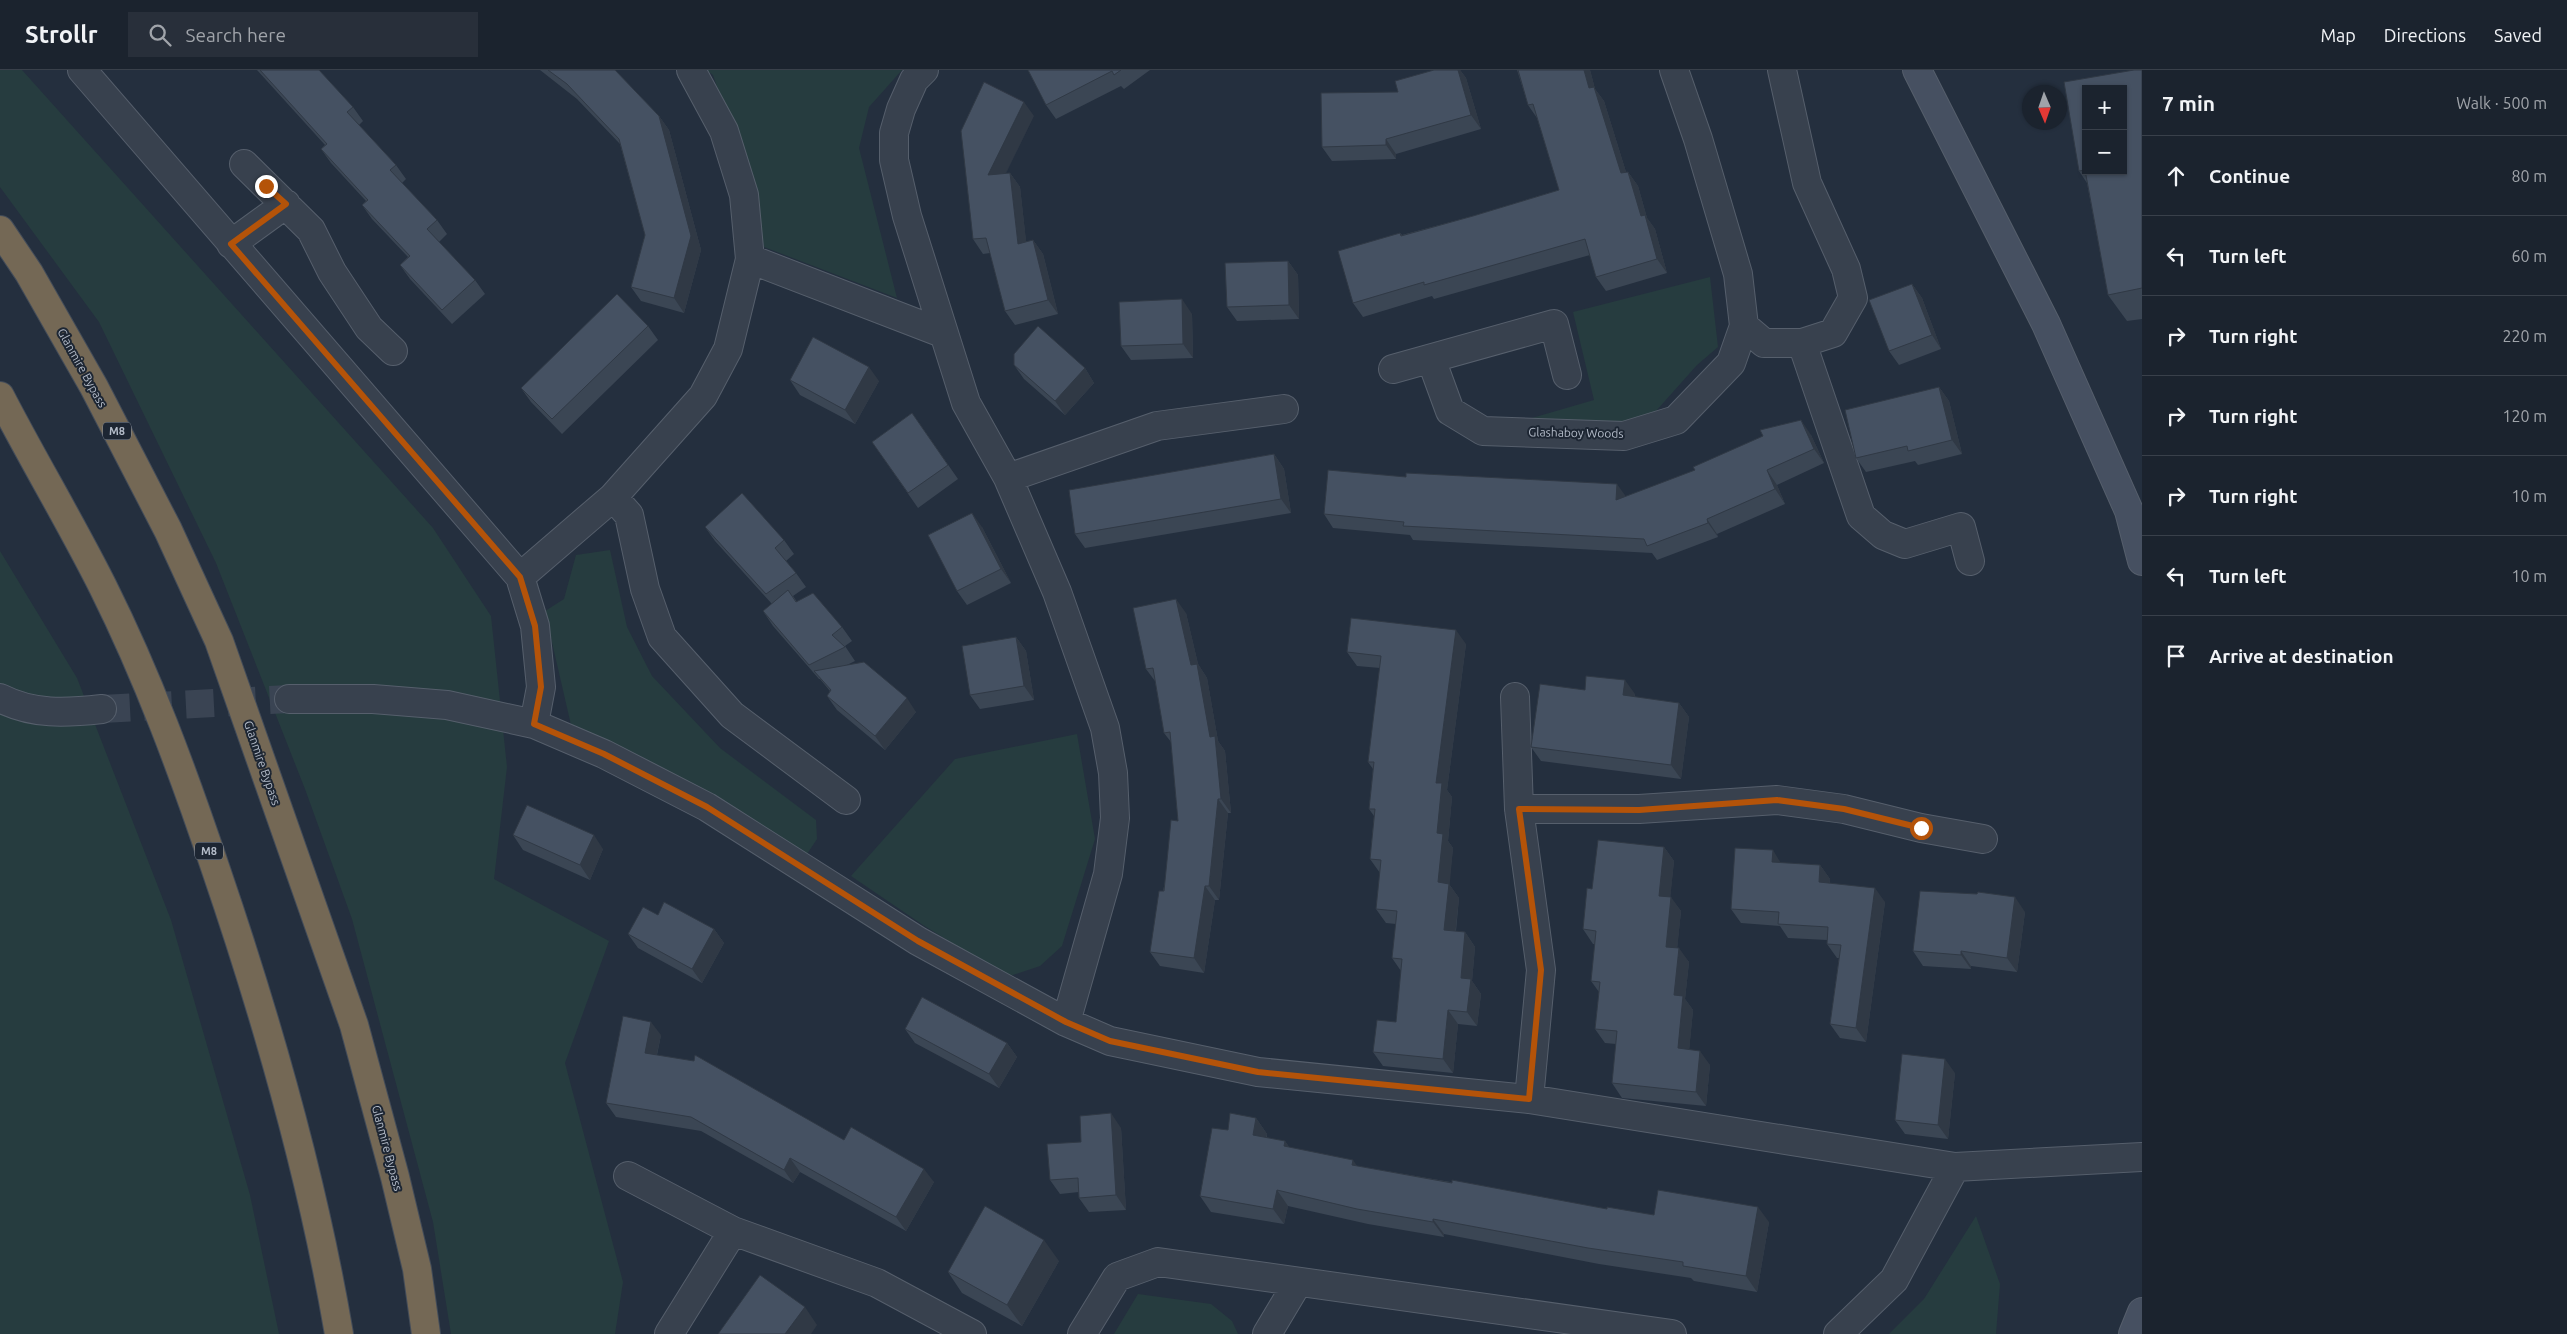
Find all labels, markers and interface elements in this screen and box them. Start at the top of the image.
search box [128,12,478,57]
text: Strollr [25,21,98,48]
icon: search [146,21,174,49]
text: Search here [186,24,286,46]
text: Map [2320,25,2356,45]
text: Directions [2384,25,2466,45]
text: Saved [2494,25,2542,45]
north arrow [2022,85,2067,130]
map controls [2082,85,2127,175]
button: + [2082,85,2127,130]
text: 7 min [2162,91,2215,115]
text: Walk · 500 m [2456,94,2547,112]
button: − [2082,130,2127,175]
icon: ahead [2162,162,2190,190]
text: Continue [2209,165,2290,187]
text: 80 m [2511,167,2547,185]
route end [255,175,278,198]
icon: left [2162,242,2190,270]
text: Turn left [2209,245,2287,267]
text: 60 m [2511,247,2547,265]
icon: right [2162,322,2190,350]
text: Turn right [2209,325,2297,347]
street label: Glanmire Bypass [55,326,110,410]
text: 220 m [2502,327,2547,345]
icon: right [2162,402,2190,430]
text: Turn right [2209,405,2297,427]
text: 120 m [2502,407,2547,425]
road number: M8 [103,422,131,440]
street label: Glashaboy Woods [1528,425,1624,440]
icon: right [2162,482,2190,510]
text: Turn right [2209,485,2297,507]
text: 10 m [2511,487,2547,505]
icon: left [2162,562,2190,590]
text: Turn left [2209,565,2287,587]
text: 10 m [2511,567,2547,585]
icon: arrive [2162,642,2190,670]
text: Arrive at destination [2209,645,2394,667]
street label: Glanmire Bypass [242,719,283,807]
route start [1910,817,1933,840]
road number: M8 [195,842,223,859]
street label: Glanmire Bypass [370,1104,405,1192]

